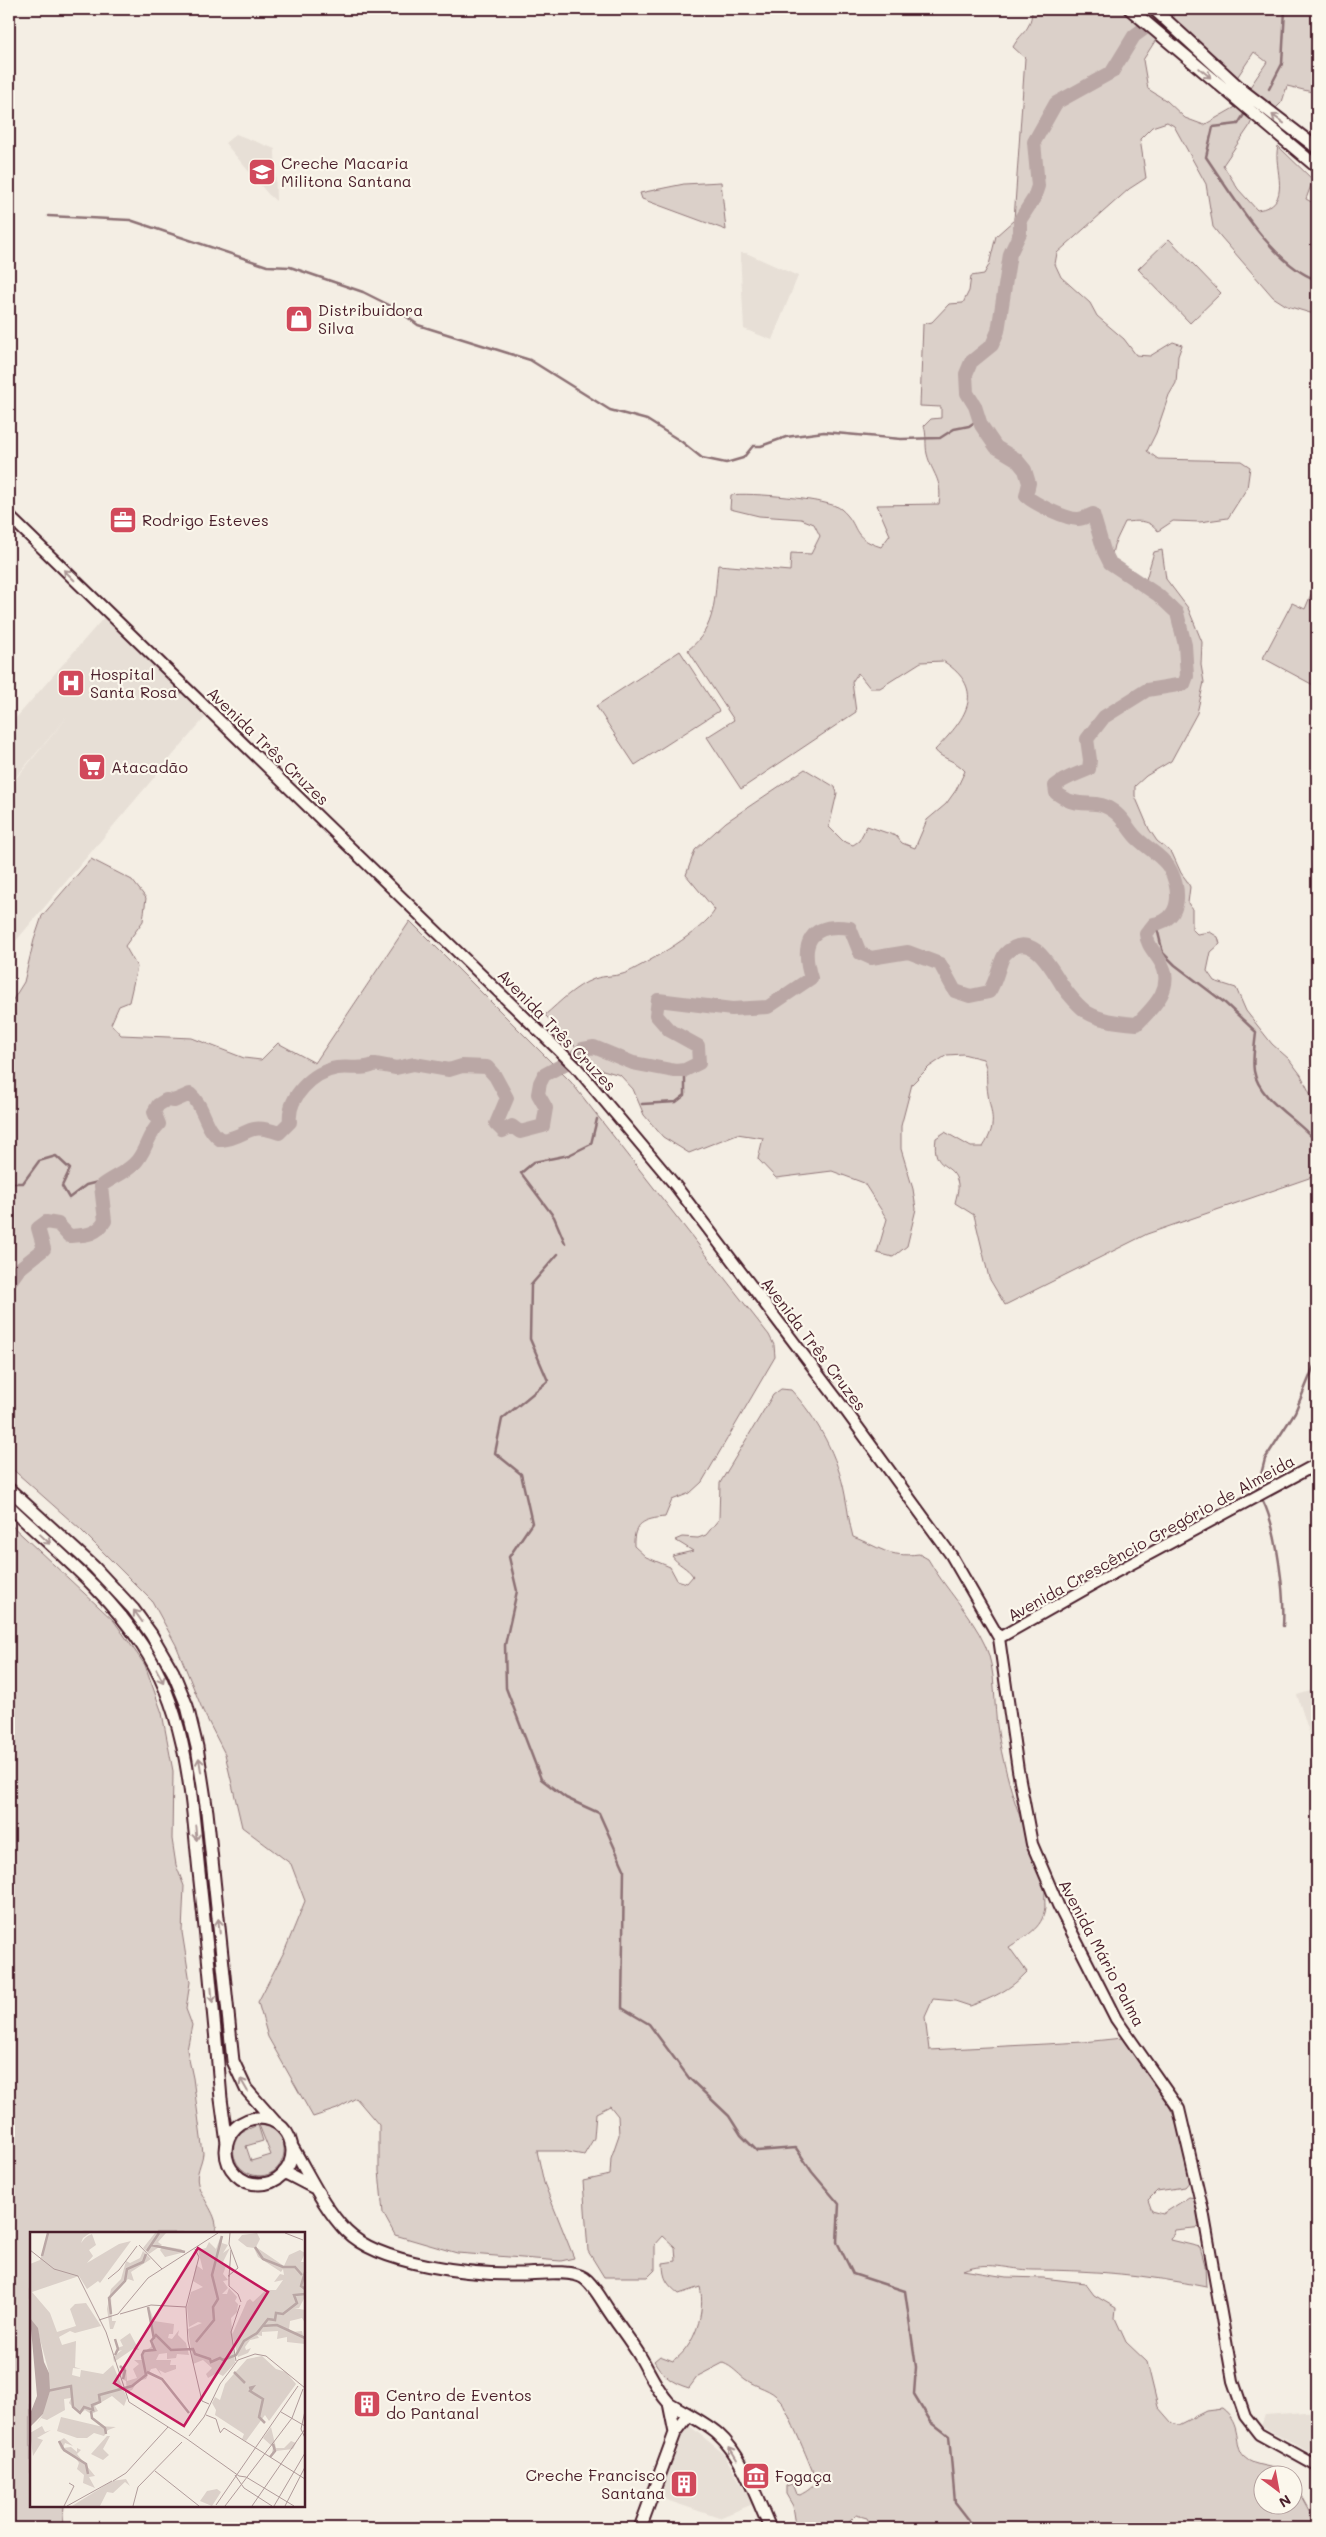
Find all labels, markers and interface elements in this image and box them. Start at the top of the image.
one-way arrow [1199,67,1212,79]
one-way arrow [1271,114,1285,124]
place label: Creche Macaria Militona Santana [281,152,412,191]
school or university icon: Creche Macaria Militona Santana [247,157,277,187]
place label: Distribuidora Silva [318,299,423,338]
shop icon: Distribuidora Silva [284,304,314,334]
office icon: Rodrigo Esteves [108,505,138,535]
place label: Rodrigo Esteves [142,509,269,530]
one-way arrow [62,569,75,581]
place label: Hospital Santa Rosa [90,663,177,702]
hospital icon: Hospital Santa Rosa [56,668,86,698]
street label: Avenida Três Cruzes [203,682,334,809]
supermarket icon: Atacadão [77,752,107,782]
place label: Atacadão [111,756,188,777]
street label: Avenida Três Cruzes [494,964,621,1095]
street label: Avenida Três Cruzes [757,1273,871,1415]
street label: Avenida Crescêncio Gregório de Almeida [1004,1450,1298,1626]
one-way arrow [38,1534,51,1545]
one-way arrow [133,1609,143,1623]
one-way arrow [156,1668,165,1683]
one-way arrow [195,1757,205,1773]
one-way arrow [191,1825,200,1841]
street label: Avenida Mário Palma [1055,1876,1150,2030]
one-way arrow [214,1918,224,1934]
one-way arrow [207,1987,217,2003]
one-way arrow [239,2078,249,2093]
inset map [30,2232,305,2507]
place label: Centro de Eventos do Pantanal [386,2384,532,2423]
building icon: Centro de Eventos do Pantanal [352,2389,382,2419]
one-way arrow [727,2447,737,2461]
museum icon: Fogaça [741,2461,771,2491]
place label: Creche Francisco Santana [525,2464,665,2503]
north arrow [1254,2464,1304,2514]
place label: Fogaça [775,2465,832,2486]
building icon: Creche Francisco Santana [669,2469,699,2499]
text: N [1276,2491,1295,2512]

